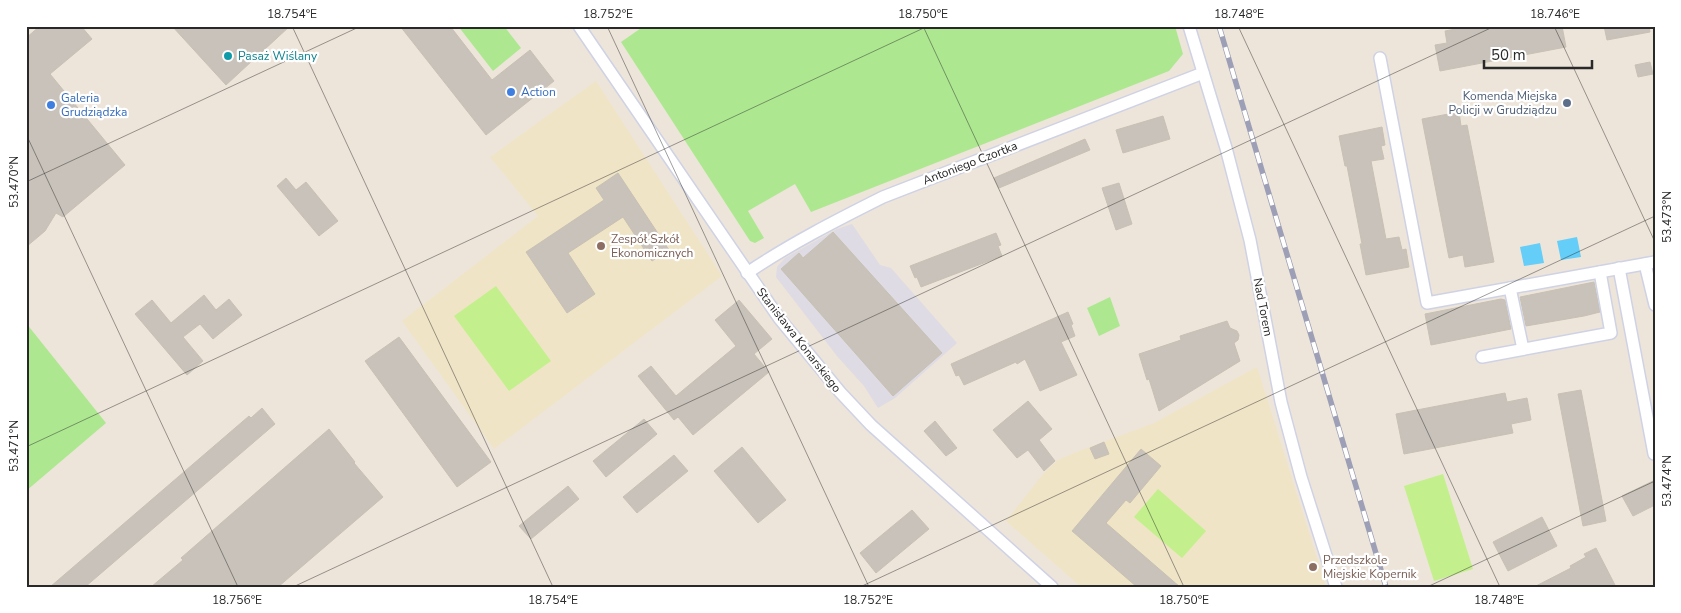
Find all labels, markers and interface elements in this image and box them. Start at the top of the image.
text: 18.754°E [267,6,317,22]
text: 18.752°E [583,6,633,22]
text: 18.750°E [898,6,948,22]
text: 18.748°E [1214,6,1264,22]
text: 18.746°E [1530,6,1580,22]
scale bar [1484,38,1591,70]
text: 50 m [1491,45,1526,65]
place label: Pasaż Wiślany [238,48,318,64]
marker: Pasaż Wiślany [222,50,234,62]
place label: Action [521,84,556,100]
marker: Action [505,86,517,98]
place label: Komenda Miejska Policji w Grudziądzu [1449,88,1557,118]
place label: Galeria Grudziądzka [61,90,127,120]
marker: Komenda Miejska Policji w Grudziądzu [1561,97,1573,109]
marker: Galeria Grudziądzka [45,99,57,111]
street label: Antoniego Czortka [920,138,1020,188]
text: 53.470°N [6,156,22,208]
text: 53.473°N [1659,191,1675,243]
place label: Zespół Szkół Ekonomicznych [611,231,693,261]
marker: Zespół Szkół Ekonomicznych [595,240,607,252]
street label: Nad Torem [1250,276,1276,338]
street label: Stanisława Konarskiego [753,284,845,396]
text: 53.471°N [6,420,22,472]
text: 53.474°N [1659,455,1675,507]
place label: Przedszkole Miejskie Kopernik [1323,552,1418,582]
marker: Przedszkole Miejskie Kopernik [1307,561,1319,573]
text: 18.756°E [212,592,262,608]
text: 18.754°E [528,592,578,608]
text: 18.752°E [843,592,893,608]
text: 18.750°E [1159,592,1209,608]
text: 18.748°E [1474,592,1524,608]

